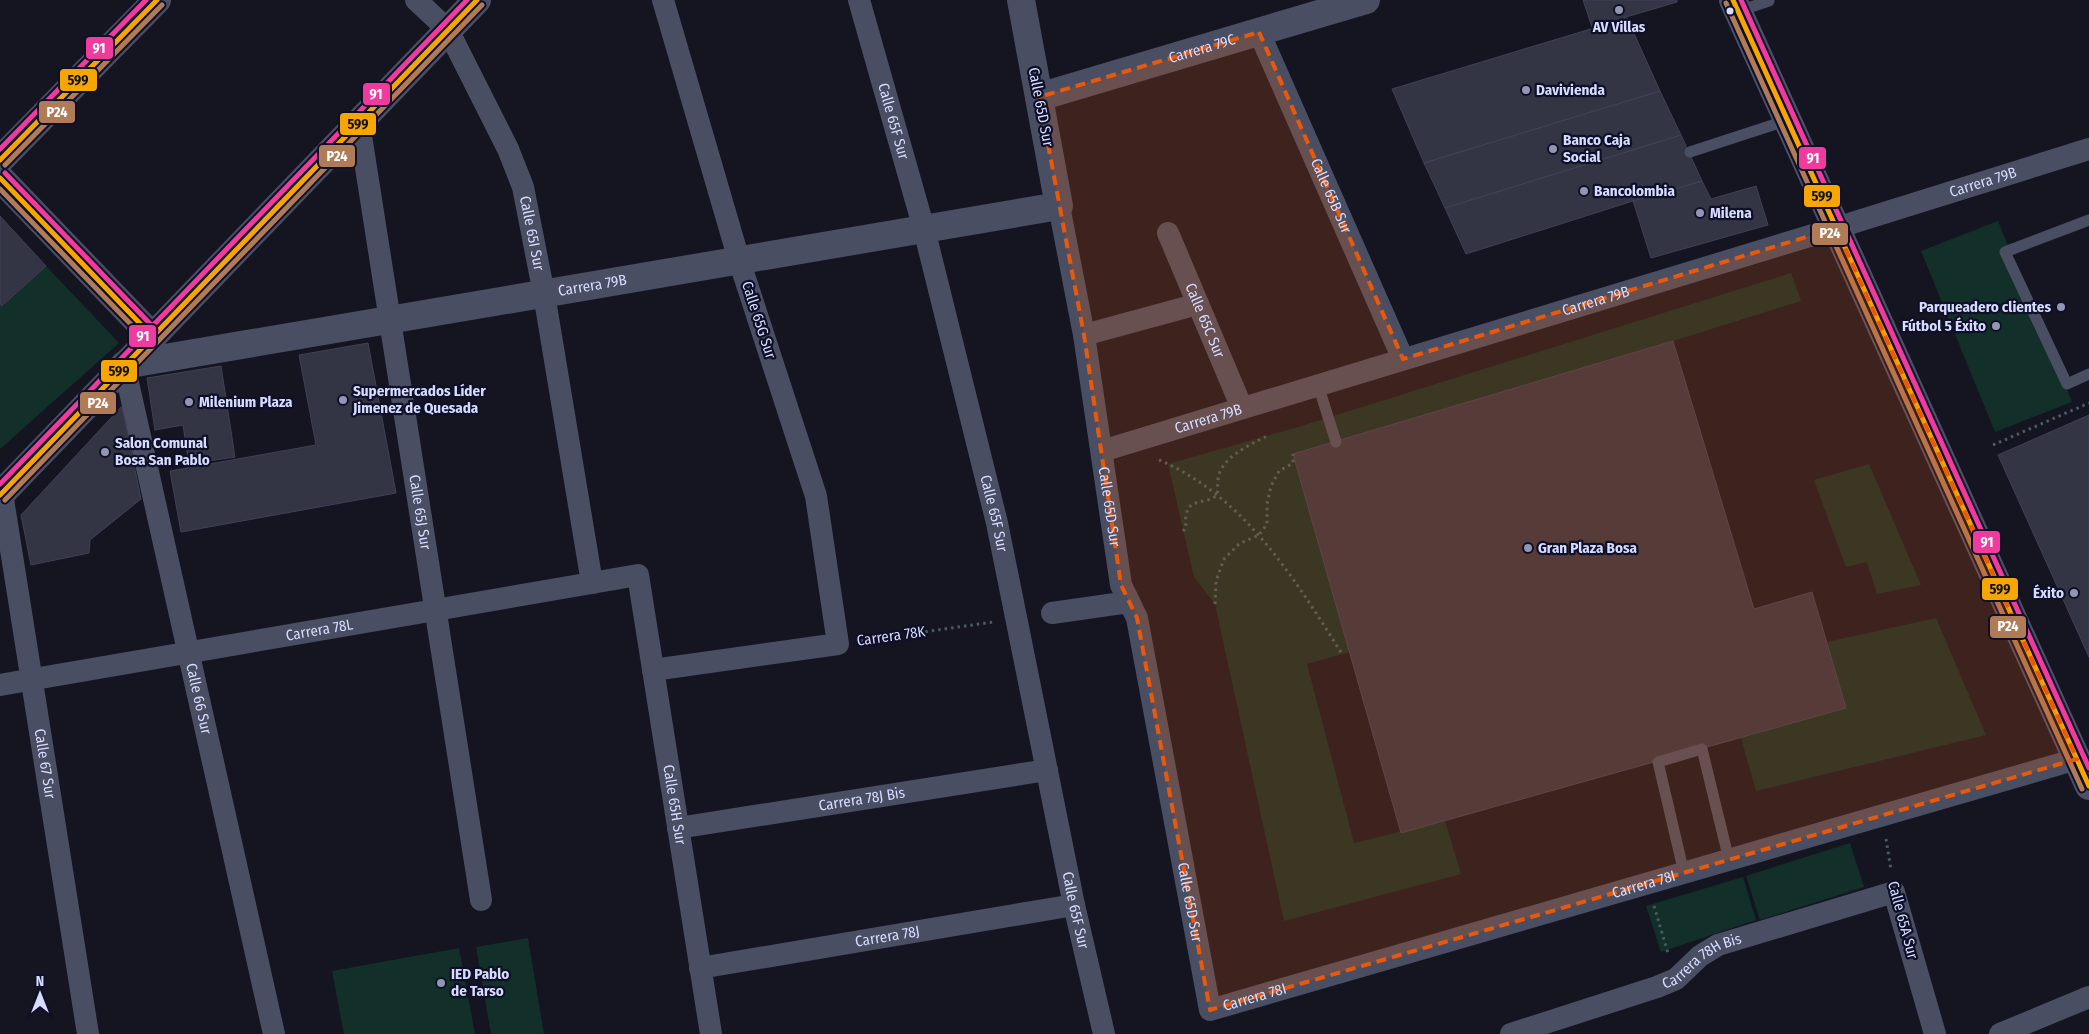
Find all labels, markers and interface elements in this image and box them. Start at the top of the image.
marker: AV Villas [1613,4,1625,16]
unlabelled marker [1725,6,1735,16]
place label: AV Villas [1592,18,1646,36]
street label: Carrera 79C [1166,30,1238,67]
line badge: 91 [85,36,114,60]
text: 91 [93,40,105,57]
street label: Calle 65D Sur [1024,66,1058,149]
line badge: 599 [59,68,98,92]
text: 599 [67,72,89,89]
street label: Calle 65F Sur [874,81,913,162]
place label: Davivienda [1536,81,1606,99]
line badge: 91 [362,82,391,106]
marker: Davivienda [1520,84,1532,96]
text: 91 [370,86,382,103]
line badge: P24 [38,100,76,124]
text: P24 [47,104,67,121]
line badge: 599 [339,112,377,136]
text: 599 [347,116,369,133]
place label: Banco Caja Social [1563,131,1631,166]
marker: Banco Caja Social [1547,143,1559,155]
line badge: P24 [318,144,356,168]
line badge: 91 [1798,146,1827,170]
text: P24 [327,148,347,165]
text: 91 [1807,150,1819,167]
street label: Calle 65B Sur [1307,156,1356,237]
street label: Carrera 79B [1947,163,2019,201]
place label: Bancolombia [1594,182,1675,200]
line badge: 599 [1803,184,1841,208]
marker: Bancolombia [1578,185,1590,197]
text: 599 [1811,188,1833,205]
street label: Calle 65I Sur [516,194,548,273]
place label: Milena [1710,204,1752,222]
marker: Milena [1694,207,1706,219]
line badge: P24 [1811,222,1849,246]
text: P24 [1820,225,1840,242]
street label: Carrera 79B [557,271,628,300]
street label: Calle 65G Sur [738,279,780,362]
street label: Calle 65C Sur [1181,280,1229,361]
street label: Carrera 79B [1560,282,1632,320]
place label: Parqueadero clientes [1919,298,2051,316]
marker: Parqueadero clientes [2055,301,2067,313]
place label: Fútbol 5 Éxito [1902,317,1986,335]
marker: Fútbol 5 Éxito [1990,320,2002,332]
line badge: 91 [128,324,157,348]
text: 91 [137,328,149,345]
line badge: 599 [100,359,138,383]
text: 599 [108,363,130,380]
place label: Supermercados Líder Jimenez de Quesada [352,382,486,417]
line badge: P24 [79,391,117,415]
place label: Milenium Plaza [199,393,293,411]
marker: Supermercados Líder Jimenez de Quesada [337,394,349,406]
text: P24 [88,395,108,412]
marker: Milenium Plaza [183,396,195,408]
street label: Carrera 79B [1172,400,1244,437]
place label: Salon Comunal Bosa San Pablo [115,434,210,469]
marker: Salon Comunal Bosa San Pablo [99,446,111,458]
street label: Calle 65D Sur [1095,466,1124,549]
street label: Calle 65J Sur [405,473,435,552]
street label: Calle 65F Sur [976,473,1012,554]
line badge: 91 [1972,530,2001,554]
text: 91 [1981,534,1993,551]
place label: Gran Plaza Bosa [1538,539,1637,557]
marker: Gran Plaza Bosa [1522,542,1534,554]
line badge: 599 [1981,577,2019,601]
text: 599 [1989,581,2011,598]
place label: Éxito [2033,584,2064,602]
marker: Éxito [2068,587,2080,599]
street label: Carrera 78L [284,615,355,645]
line badge: P24 [1989,615,2027,639]
text: P24 [1998,618,2018,635]
street label: Carrera 78K [856,622,927,650]
street label: Calle 66 Sur [182,661,216,737]
street label: Calle 67 Sur [31,727,60,801]
street label: Calle 65H Sur [659,763,690,847]
street label: Carrera 78J Bis [817,783,906,815]
street label: Calle 65D Sur [1174,861,1206,944]
street label: Carrera 78I [1610,867,1678,902]
street label: Calle 65F Sur [1058,870,1093,951]
street label: Calle 65A Sur [1884,879,1922,962]
street label: Carrera 78J [854,922,921,951]
street label: Carrera 78H Bis [1659,930,1743,993]
place label: IED Pablo de Tarso [451,965,509,1000]
north arrow [15,969,65,1019]
text: N [36,973,44,990]
marker: IED Pablo de Tarso [435,977,447,989]
street label: Carrera 78I [1221,979,1288,1015]

